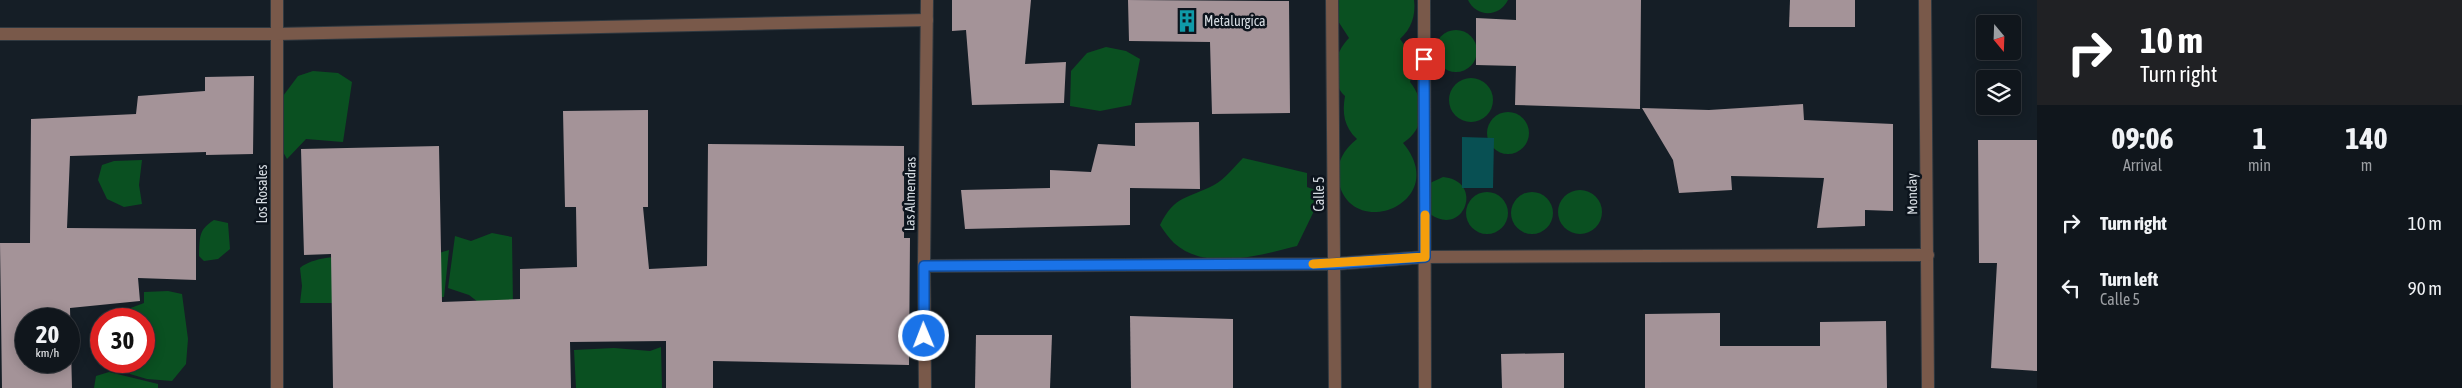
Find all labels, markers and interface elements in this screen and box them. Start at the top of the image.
building icon: Metalurgica [1174,8,1200,34]
place label: Metalurgica [1204,13,1265,29]
north arrow [1976,15,2021,60]
map controls [1976,15,2021,115]
icon: right [2057,20,2122,85]
text: 10 m [2140,20,2203,60]
pin [1403,38,1445,80]
icon: arrive [1410,45,1438,73]
text: Turn right [2140,61,2217,87]
button: layers [1976,70,2021,115]
text: 09:06 [2111,121,2174,155]
text: 1 [2252,121,2267,155]
text: 140 [2345,121,2388,155]
text: Arrival [2123,156,2162,174]
text: min [2248,156,2271,174]
text: m [2361,156,2372,174]
street label: Las Almendras [901,157,919,231]
street label: Los Rosales [254,165,270,223]
street label: Monday [1904,173,1920,215]
street label: Calle 5 [1311,177,1327,211]
icon: right [2057,209,2085,237]
text: Turn right [2100,212,2167,234]
text: 10 m [2408,212,2442,234]
text: Turn left [2100,268,2158,290]
icon: left [2057,274,2085,302]
text: 90 m [2408,277,2442,299]
text: Calle 5 [2100,290,2140,308]
speed limit sign: 30 [90,308,155,373]
position arrow [897,309,949,361]
text: 20 [36,320,59,348]
text: km/h [36,346,59,360]

